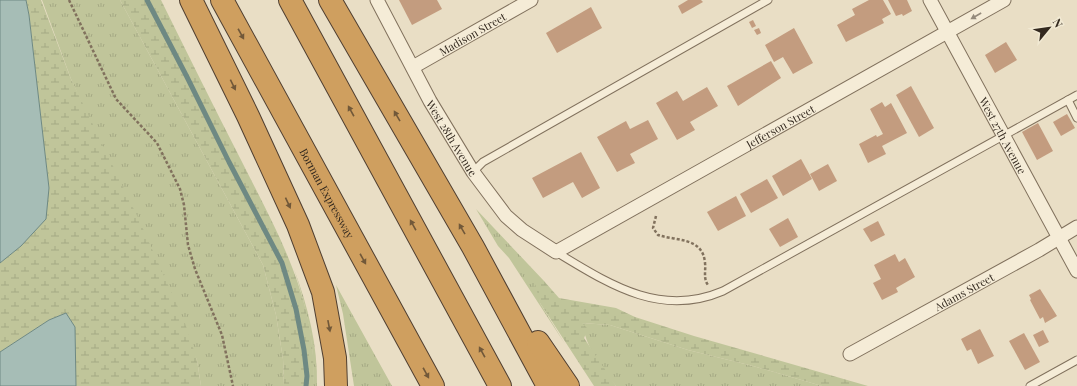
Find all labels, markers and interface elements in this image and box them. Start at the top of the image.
street label: Madison Street [436,8,508,58]
north arrow [1029,8,1069,48]
one-way arrow [970,13,982,20]
text: N [1050,16,1067,30]
one-way arrow [237,28,244,40]
one-way arrow [230,80,236,91]
street label: West 27th Avenue [976,94,1030,177]
street label: West 28th Avenue [423,96,481,179]
street label: Jefferson Street [742,101,817,152]
one-way arrow [347,105,354,117]
one-way arrow [394,110,401,122]
street label: Borman Expressway [297,145,358,241]
one-way arrow [285,197,291,209]
one-way arrow [410,219,416,231]
one-way arrow [459,223,466,235]
one-way arrow [360,253,367,265]
street label: Adams Street [931,269,996,314]
one-way arrow [326,320,332,332]
one-way arrow [478,346,485,358]
one-way arrow [422,367,429,379]

